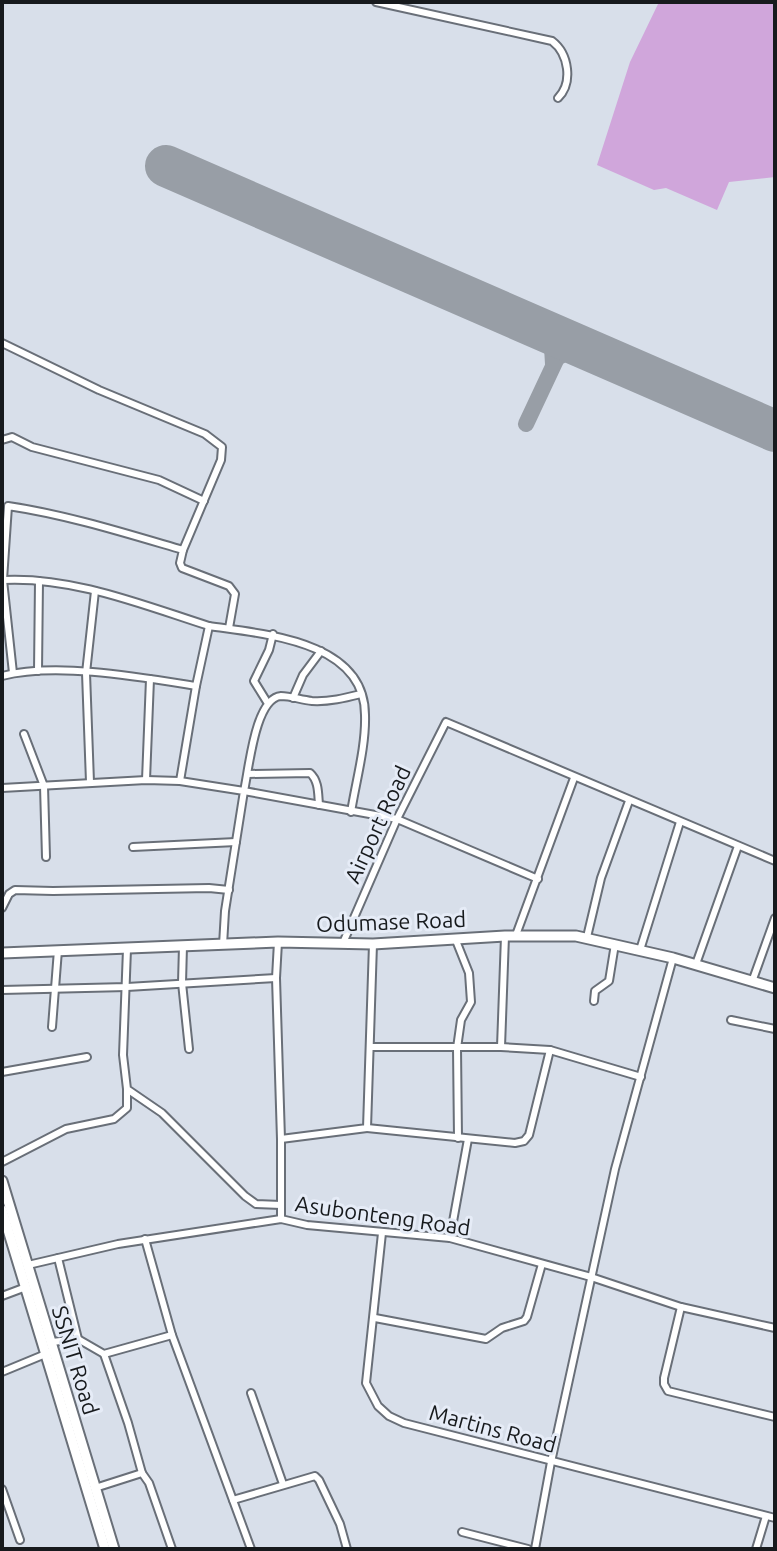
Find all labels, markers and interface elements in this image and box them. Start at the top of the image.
street label: Airport Road [339,761,415,887]
street label: Odumase Road [315,906,467,936]
street label: Asubonteng Road [294,1190,472,1240]
street label: SSNIT Road [48,1303,104,1417]
street label: Martins Road [427,1399,559,1457]

